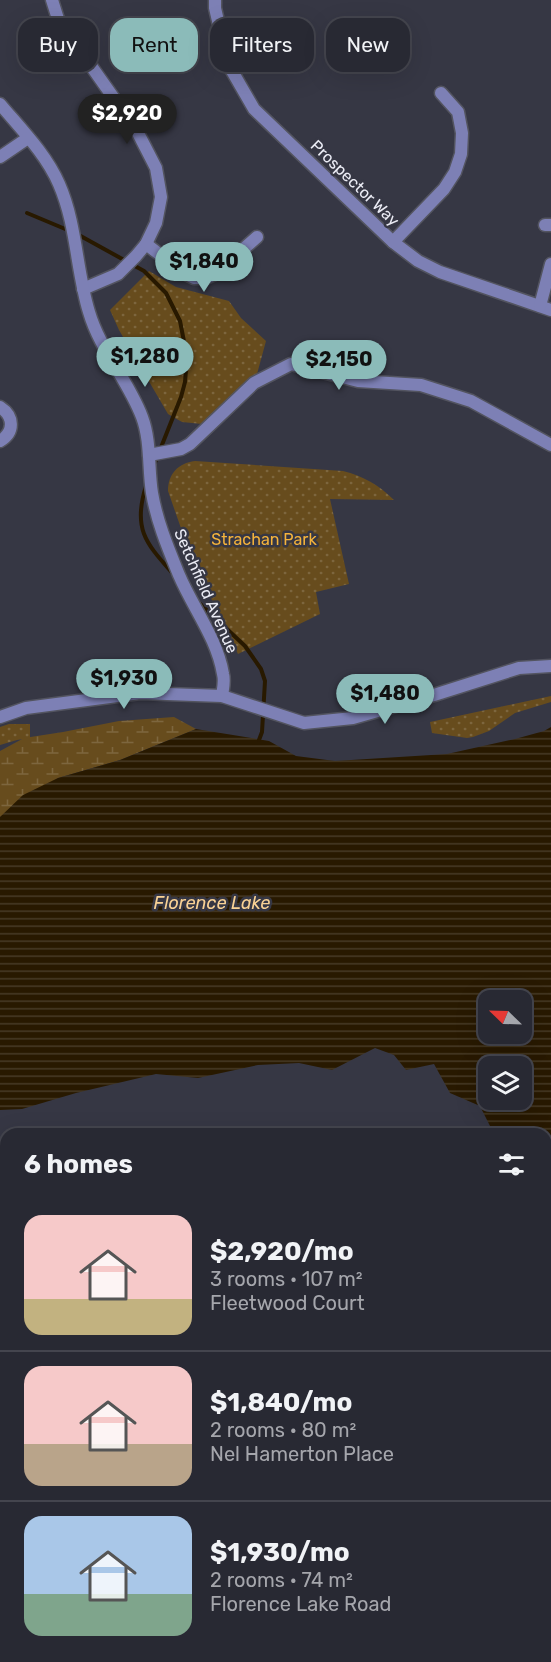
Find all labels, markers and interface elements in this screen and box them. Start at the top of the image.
chip: Buy [18,18,98,72]
chip: Rent [110,18,198,72]
chip: Filters [210,18,314,72]
chip: New [326,18,410,72]
pin: $2,920 [78,94,176,145]
text: $2,920 [92,101,162,125]
street label: Prospector Way [307,136,403,230]
pin: $1,840 [155,242,253,293]
text: $1,840 [169,249,239,273]
pin: $1,280 [96,337,194,388]
pin: $2,150 [290,340,388,391]
text: $1,280 [111,344,180,368]
text: $2,150 [305,347,373,371]
street label: Setchfield Avenue [170,526,242,656]
park label: Strachan Park [211,530,317,549]
pin: $1,930 [75,659,173,710]
text: $1,930 [90,666,158,690]
pin: $1,480 [336,674,434,725]
text: $1,480 [350,681,420,705]
water label: Florence Lake [154,892,270,914]
north arrow [478,990,532,1044]
map controls [478,990,532,1110]
button: layers [478,1056,532,1110]
icon: filters [495,1148,528,1181]
text: 6 homes [24,1149,133,1180]
text: $2,920/mo [210,1236,354,1267]
icon: home [72,1239,144,1311]
text: 3 rooms · 107 m² [210,1267,363,1291]
text: Fleetwood Court [210,1291,364,1315]
text: $1,840/mo [210,1387,352,1418]
icon: home [72,1390,144,1462]
text: 2 rooms · 80 m² [210,1418,356,1442]
text: Nel Hamerton Place [210,1442,394,1466]
text: $1,930/mo [210,1537,350,1568]
icon: home [72,1540,144,1612]
text: 2 rooms · 74 m² [210,1568,353,1592]
text: Florence Lake Road [210,1592,392,1616]

